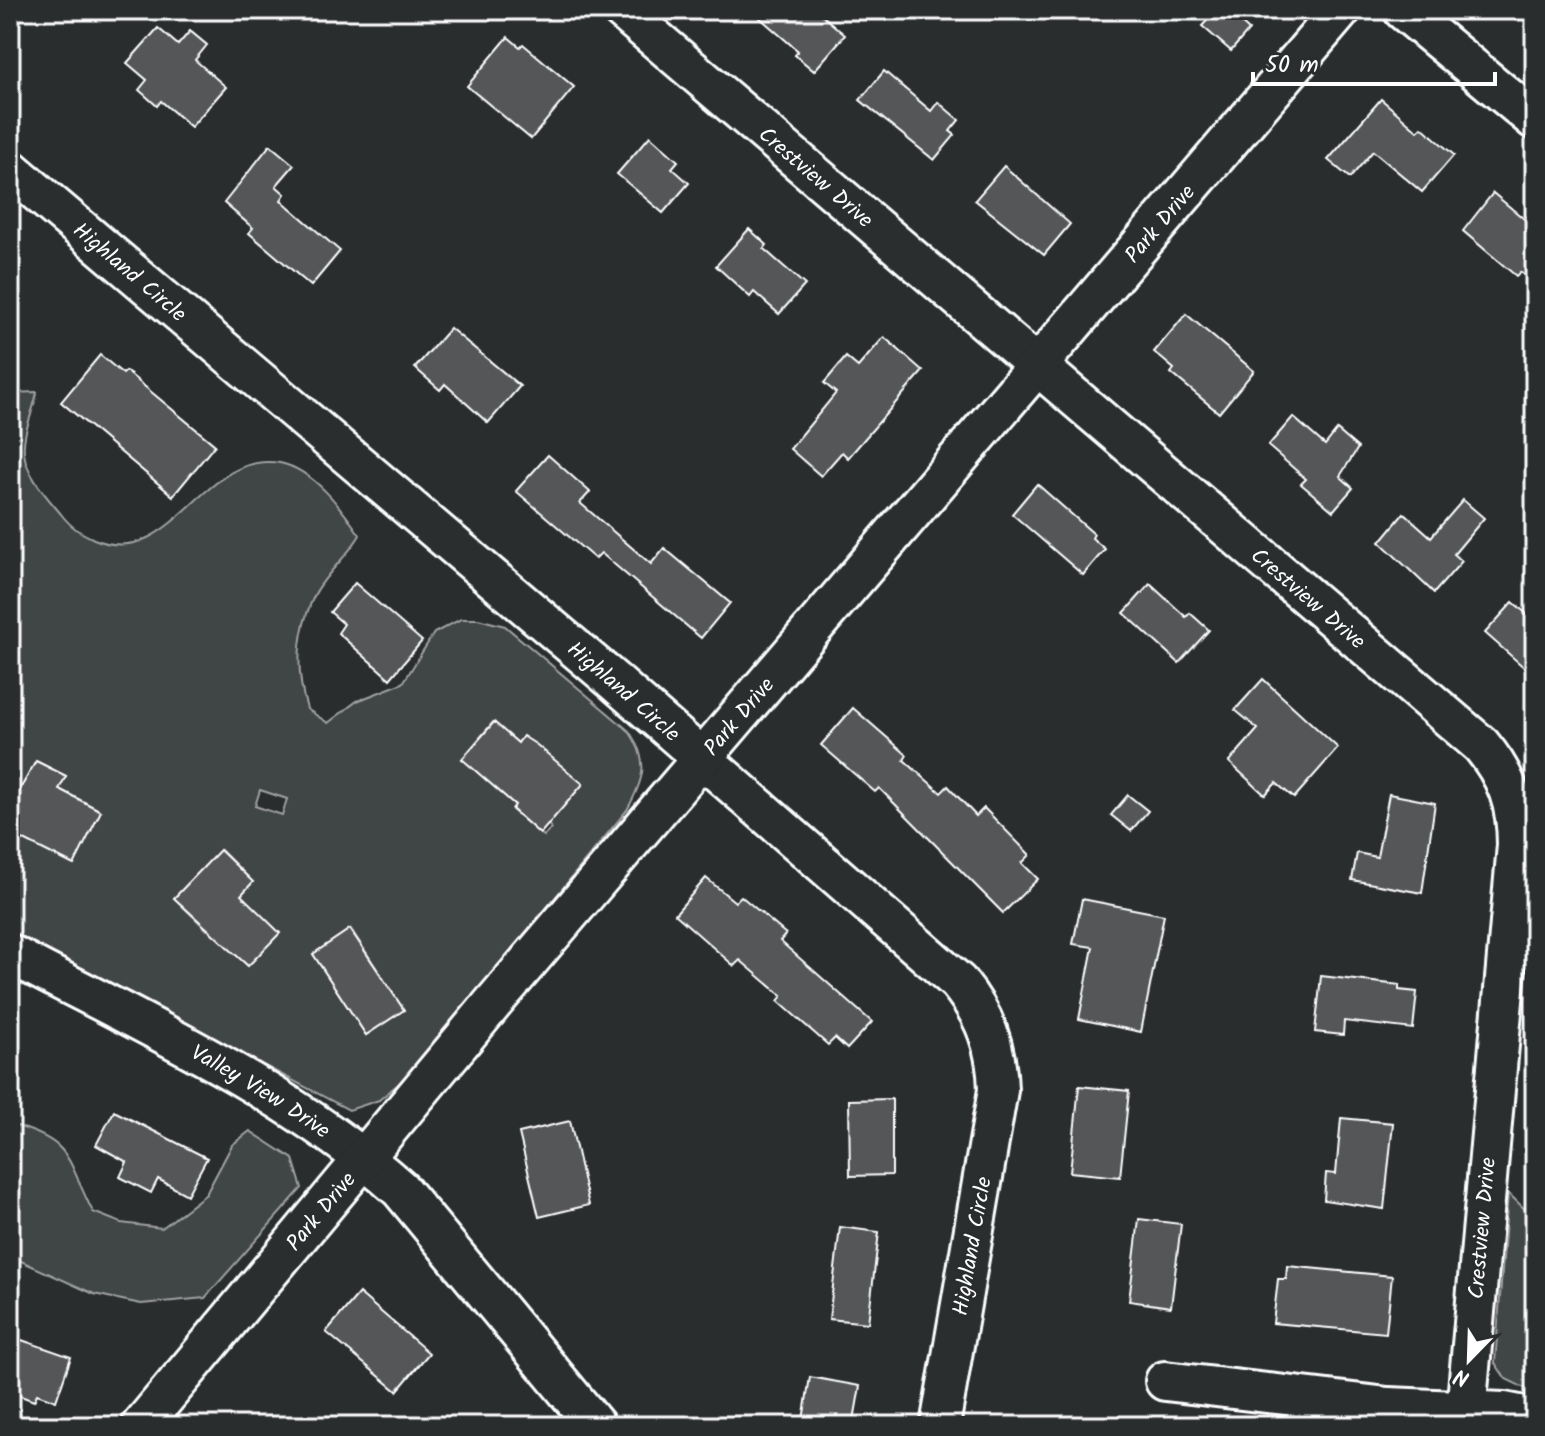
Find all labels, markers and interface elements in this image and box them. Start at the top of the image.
scale bar [1253,36,1495,86]
text: 50 m [1265,46,1319,85]
street label: Crestview Drive [749,119,880,238]
street label: Park Drive [1117,177,1205,272]
street label: Highland Circle [64,214,194,332]
street label: Crestview Drive [1242,540,1373,659]
street label: Highland Circle [558,633,687,752]
street label: Park Drive [696,670,784,765]
street label: Valley View Drive [184,1037,337,1149]
street label: Crestview Drive [1460,1156,1507,1301]
street label: Park Drive [278,1165,366,1260]
street label: Highland Circle [944,1174,1003,1319]
north arrow [1429,1320,1509,1400]
text: N [1449,1357,1475,1395]

